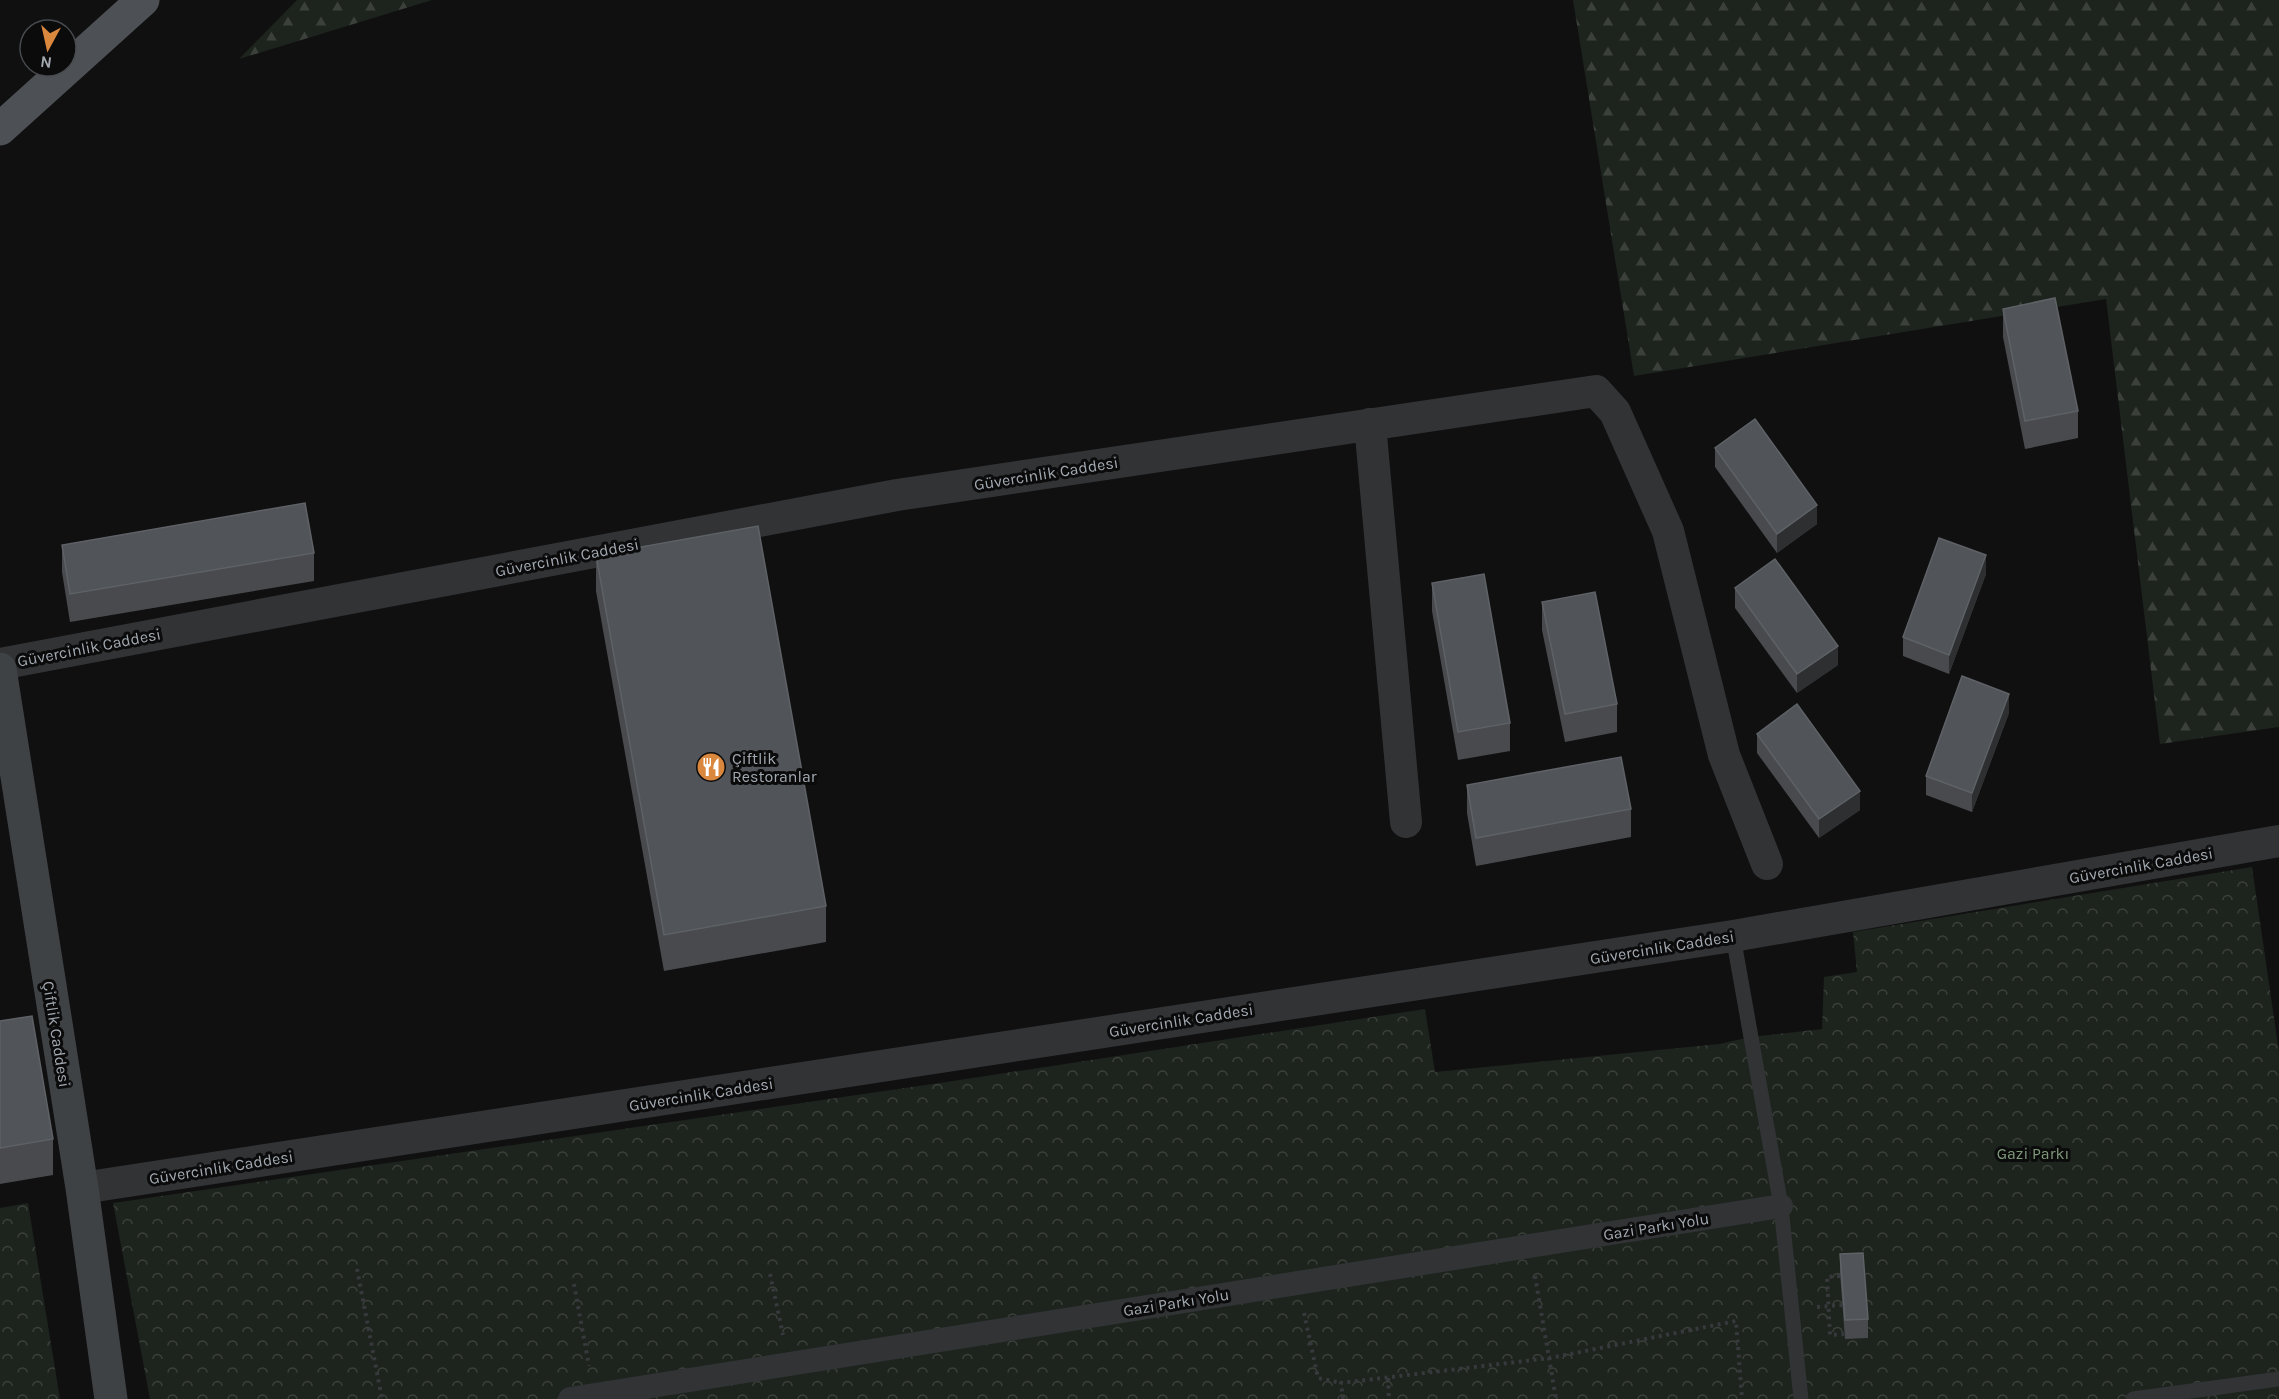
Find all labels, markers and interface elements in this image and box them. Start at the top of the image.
north arrow [18,18,78,78]
text: N [39,52,53,73]
street label: Güvercinlik Caddesi [973,453,1120,494]
street label: Güvercinlik Caddesi [494,534,640,581]
street label: Güvercinlik Caddesi [16,624,162,671]
place label: Çiftlik Restoranlar [732,749,817,786]
restaurant icon: Çiftlik Restoranlar [695,751,727,783]
street label: Güvercinlik Caddesi [2068,843,2215,888]
street label: Güvercinlik Caddesi [1589,927,1736,968]
street label: Çiftlik Caddesi [39,980,74,1088]
street label: Güvercinlik Caddesi [1108,1000,1255,1041]
street label: Güvercinlik Caddesi [628,1074,775,1115]
park label: Gazi Parkı [1997,1144,2069,1163]
street label: Güvercinlik Caddesi [148,1147,295,1188]
street label: Gazi Parkı Yolu [1602,1209,1710,1244]
street label: Gazi Parkı Yolu [1122,1285,1230,1320]

